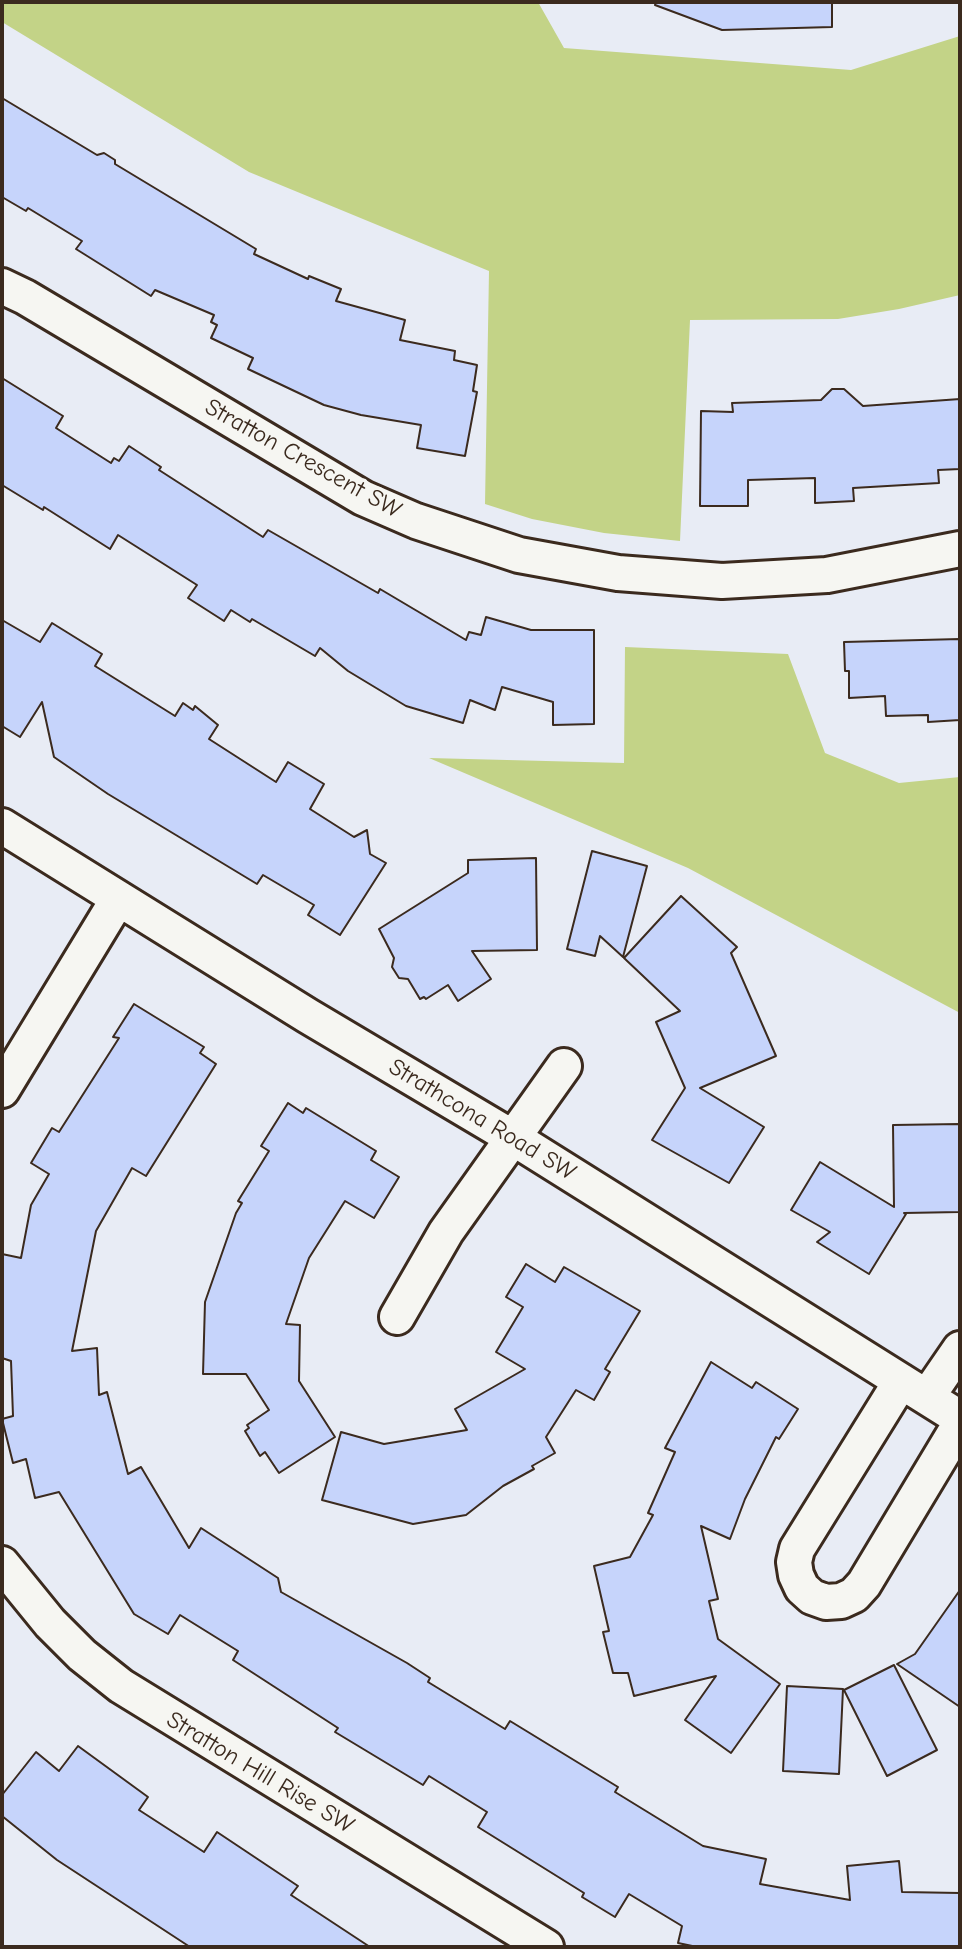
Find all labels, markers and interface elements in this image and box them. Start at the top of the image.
street label: Stratton Crescent SW [200,393,406,525]
street label: Strathcona Road SW [383,1053,581,1187]
street label: Stratton Hill Rise SW [161,1706,359,1840]

